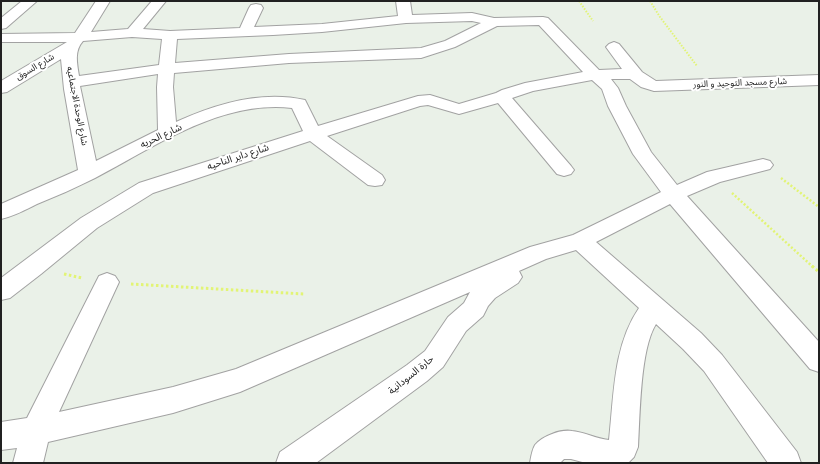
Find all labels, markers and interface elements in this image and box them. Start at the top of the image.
street label: شارع السوق [14,51,56,83]
street label: شارع الوحدة الاجتماعيه [64,65,90,147]
street label: شارع مسجد التوحيد و النور [693,76,787,90]
street label: شارع الحريه [138,121,184,151]
street label: شارع داير الناحيه [206,141,270,173]
street label: حارة السودانية [386,353,436,397]

